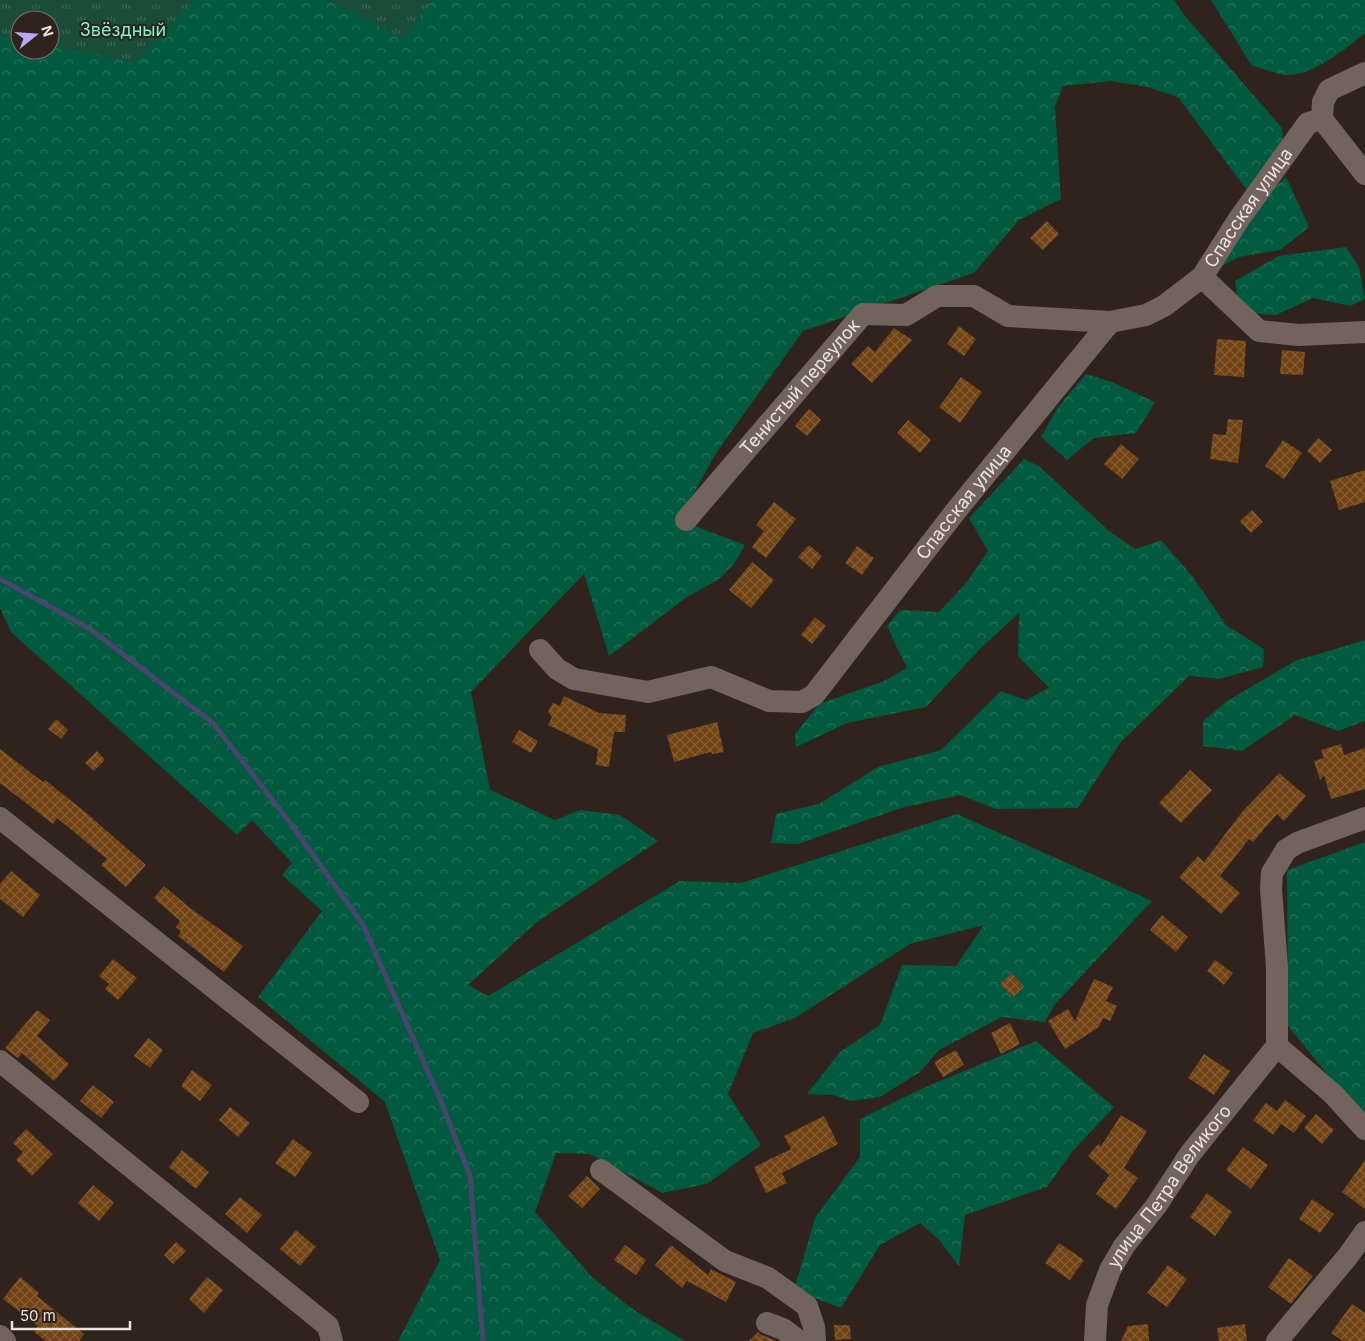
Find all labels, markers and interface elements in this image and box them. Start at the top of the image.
north arrow [10,10,60,60]
park label: Звёздный [80,19,166,40]
text: N [38,23,58,39]
street label: Спасская улица [1200,144,1297,271]
street label: Тенистый переулок [735,315,864,459]
street label: Спасская улица [911,440,1016,563]
street label: улица Петра Великого [1103,1100,1235,1271]
scale bar [12,1298,130,1330]
text: 50 m [20,1306,56,1325]

